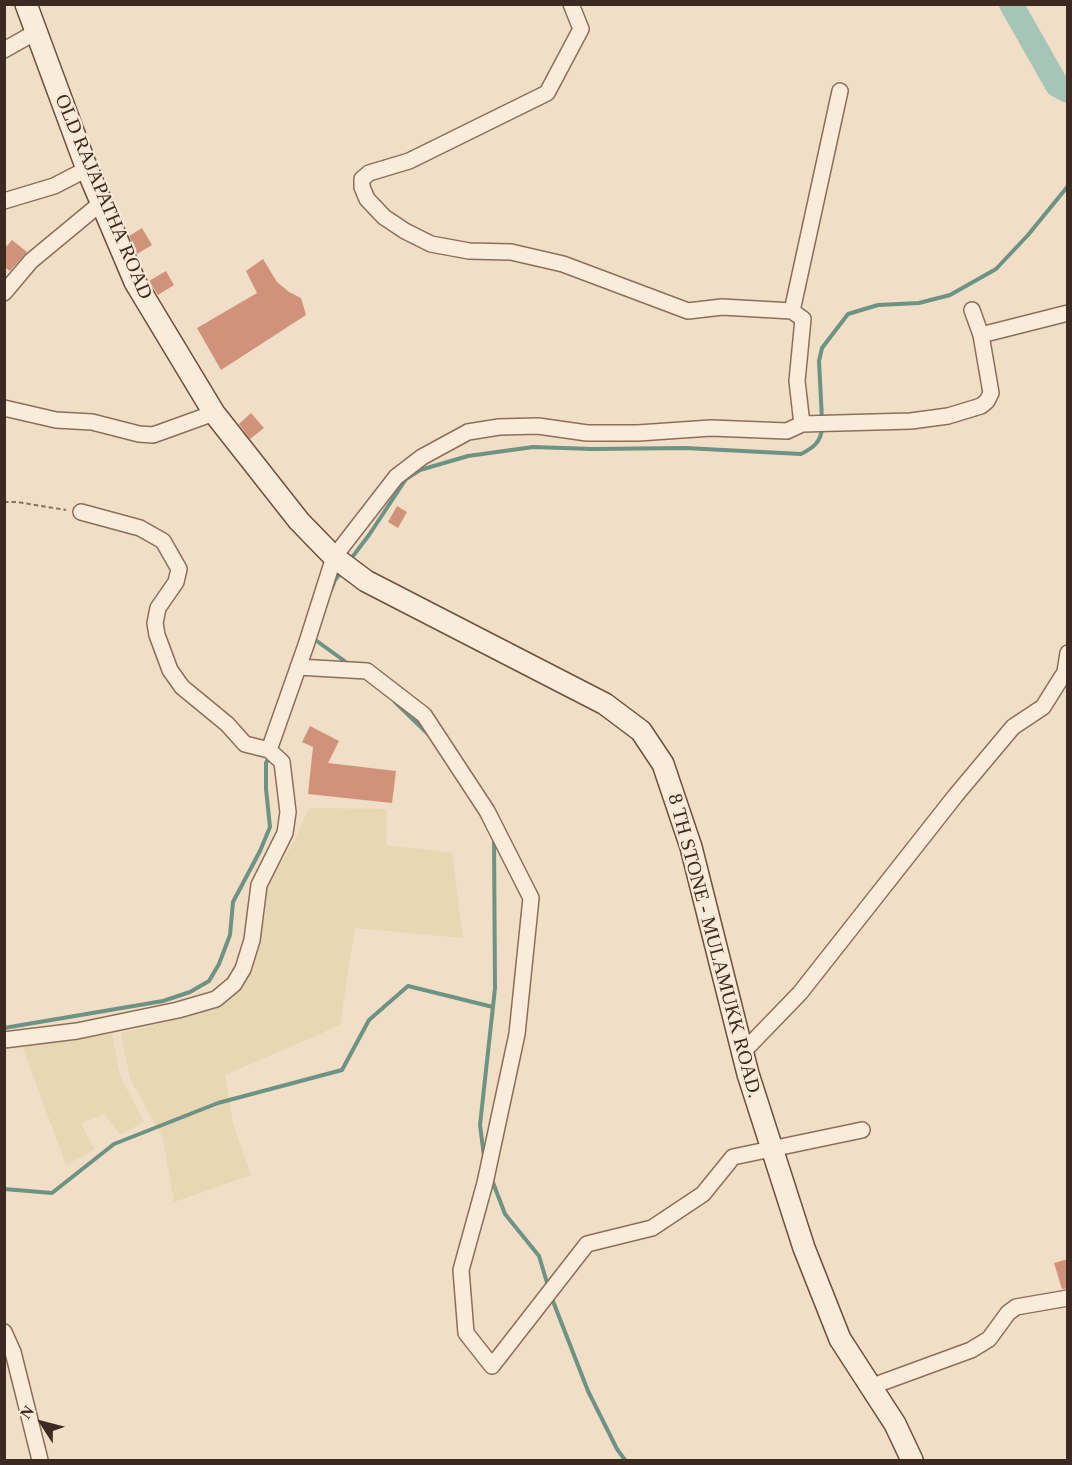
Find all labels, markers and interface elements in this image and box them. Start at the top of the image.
street label: OLD RAJAPATHA ROAD [49,91,157,303]
street label: 8 TH STONE - MULAMUKK ROAD. [662,791,766,1101]
north arrow [12,1393,72,1453]
text: N [17,1402,37,1422]

